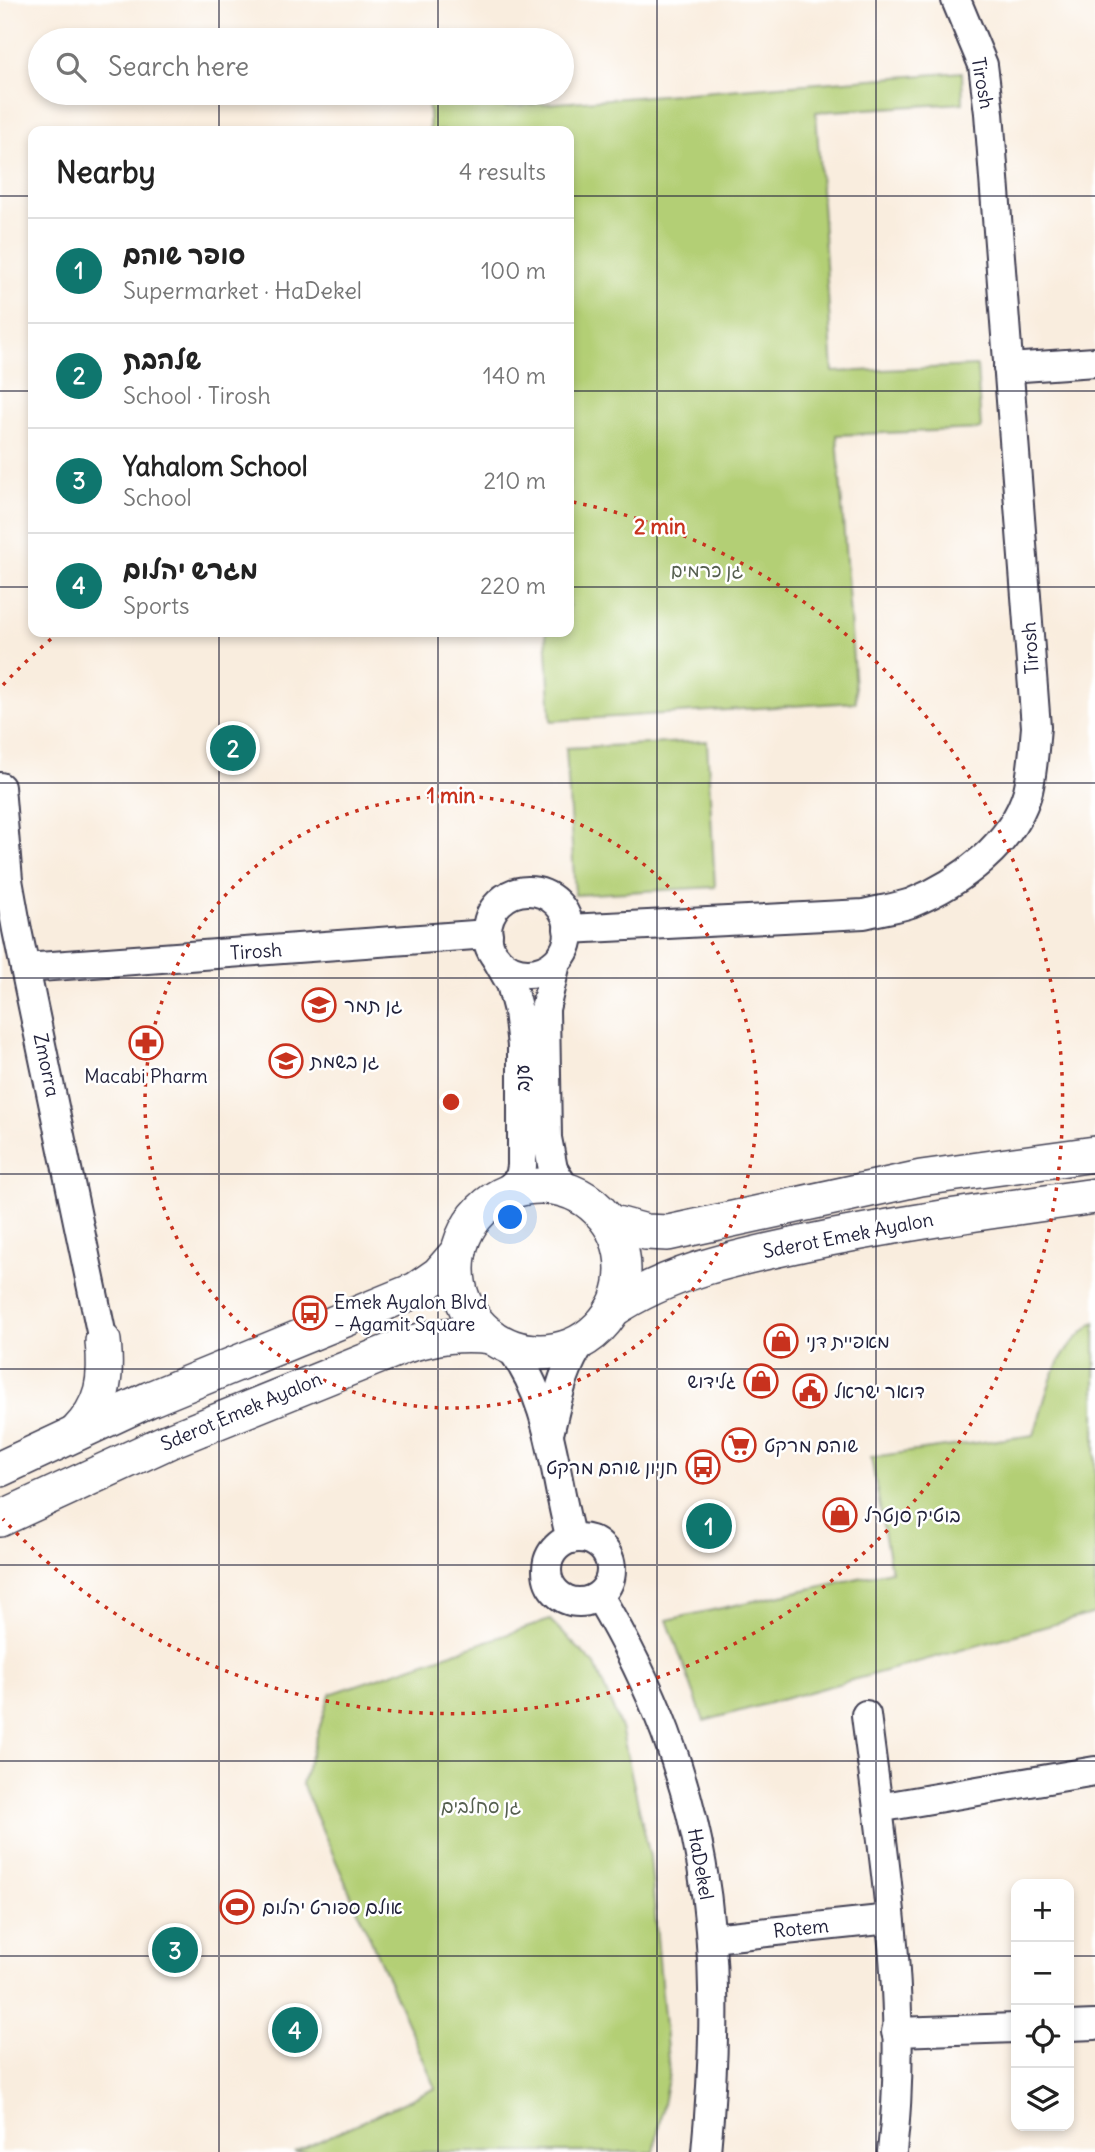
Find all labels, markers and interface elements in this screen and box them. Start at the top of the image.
search box [28,28,574,105]
icon: search [52,48,90,86]
text: Search here [108,50,249,83]
street label: Tirosh [967,55,999,111]
text: Nearby [56,153,156,191]
text: 4 results [459,157,546,186]
text: סופר שוהם [123,238,245,271]
text: 1 [74,256,84,285]
text: 100 m [481,256,546,285]
text: Supermarket · HaDekel [123,276,362,305]
text: שלהבת [123,343,201,376]
text: 2 [73,361,85,390]
text: 140 m [483,361,546,390]
text: School · Tirosh [123,381,271,410]
text: Yahalom School [123,450,307,483]
text: 3 [72,466,86,495]
text: 210 m [483,466,546,495]
text: School [123,483,192,512]
text: 2 min [634,513,686,540]
text: מגרש יהלום [123,553,258,586]
park label: גן כרמים [671,558,744,582]
text: 4 [72,571,86,600]
text: 220 m [480,571,546,600]
text: Sports [123,591,189,620]
street label: Tirosh [1016,621,1044,675]
pin: 2 [210,722,256,774]
text: 1 min [427,782,475,809]
street label: Tirosh [229,937,283,965]
school or university icon: גן תמר [300,986,338,1024]
place label: גן תמר [344,993,403,1017]
pharmacy icon: Macabi Pharm [127,1024,165,1062]
street label: Zmorra [29,1031,65,1099]
school or university icon: גן בשמת [267,1042,305,1080]
place label: גן בשמת [309,1049,380,1073]
place label: Macabi Pharm [84,1064,208,1088]
street label: ענב [510,1064,534,1092]
centre of rings [439,1090,463,1114]
your location [493,1200,527,1234]
street label: Sderot Emek Ayalon [761,1207,935,1263]
place label: Emek Ayalon Blvd – Agamit Square [334,1290,487,1336]
bus stop icon: Emek Ayalon Blvd – Agamit Square [291,1294,329,1332]
shop icon: מאפיית דני [762,1322,800,1360]
place label: מאפיית דני [806,1329,890,1353]
shop icon: גלידוש [742,1362,780,1400]
street label: Sderot Emek Ayalon [157,1366,325,1456]
place label: גלידוש [687,1369,736,1393]
public building icon: דואר ישראל [791,1372,829,1410]
place label: דואר ישראל [834,1379,925,1403]
supermarket icon: שוהם מרקט [720,1426,758,1464]
place label: שוהם מרקט [764,1433,858,1457]
bus stop icon: חניון שוהם מרקט [684,1448,722,1486]
place label: חניון שוהם מרקט [546,1455,678,1479]
shop icon: בוטיק סנטרל [821,1496,859,1534]
pin: 1 [686,1500,732,1552]
place label: בוטיק סנטרל [864,1503,961,1527]
park label: גן סחלבים [441,1794,522,1818]
street label: HaDekel [683,1826,719,1902]
map controls [1011,1879,1074,2131]
button: + [1011,1879,1074,1942]
sports icon: אולם ספורט יהלום [218,1888,256,1926]
place label: אולם ספורט יהלום [262,1895,403,1919]
street label: Rotem [772,1913,830,1943]
pin: 3 [152,1924,198,1976]
button: − [1011,1942,1074,2005]
pin: 4 [272,2004,318,2056]
button: locate [1011,2005,1074,2068]
button: layers [1011,2068,1074,2131]

